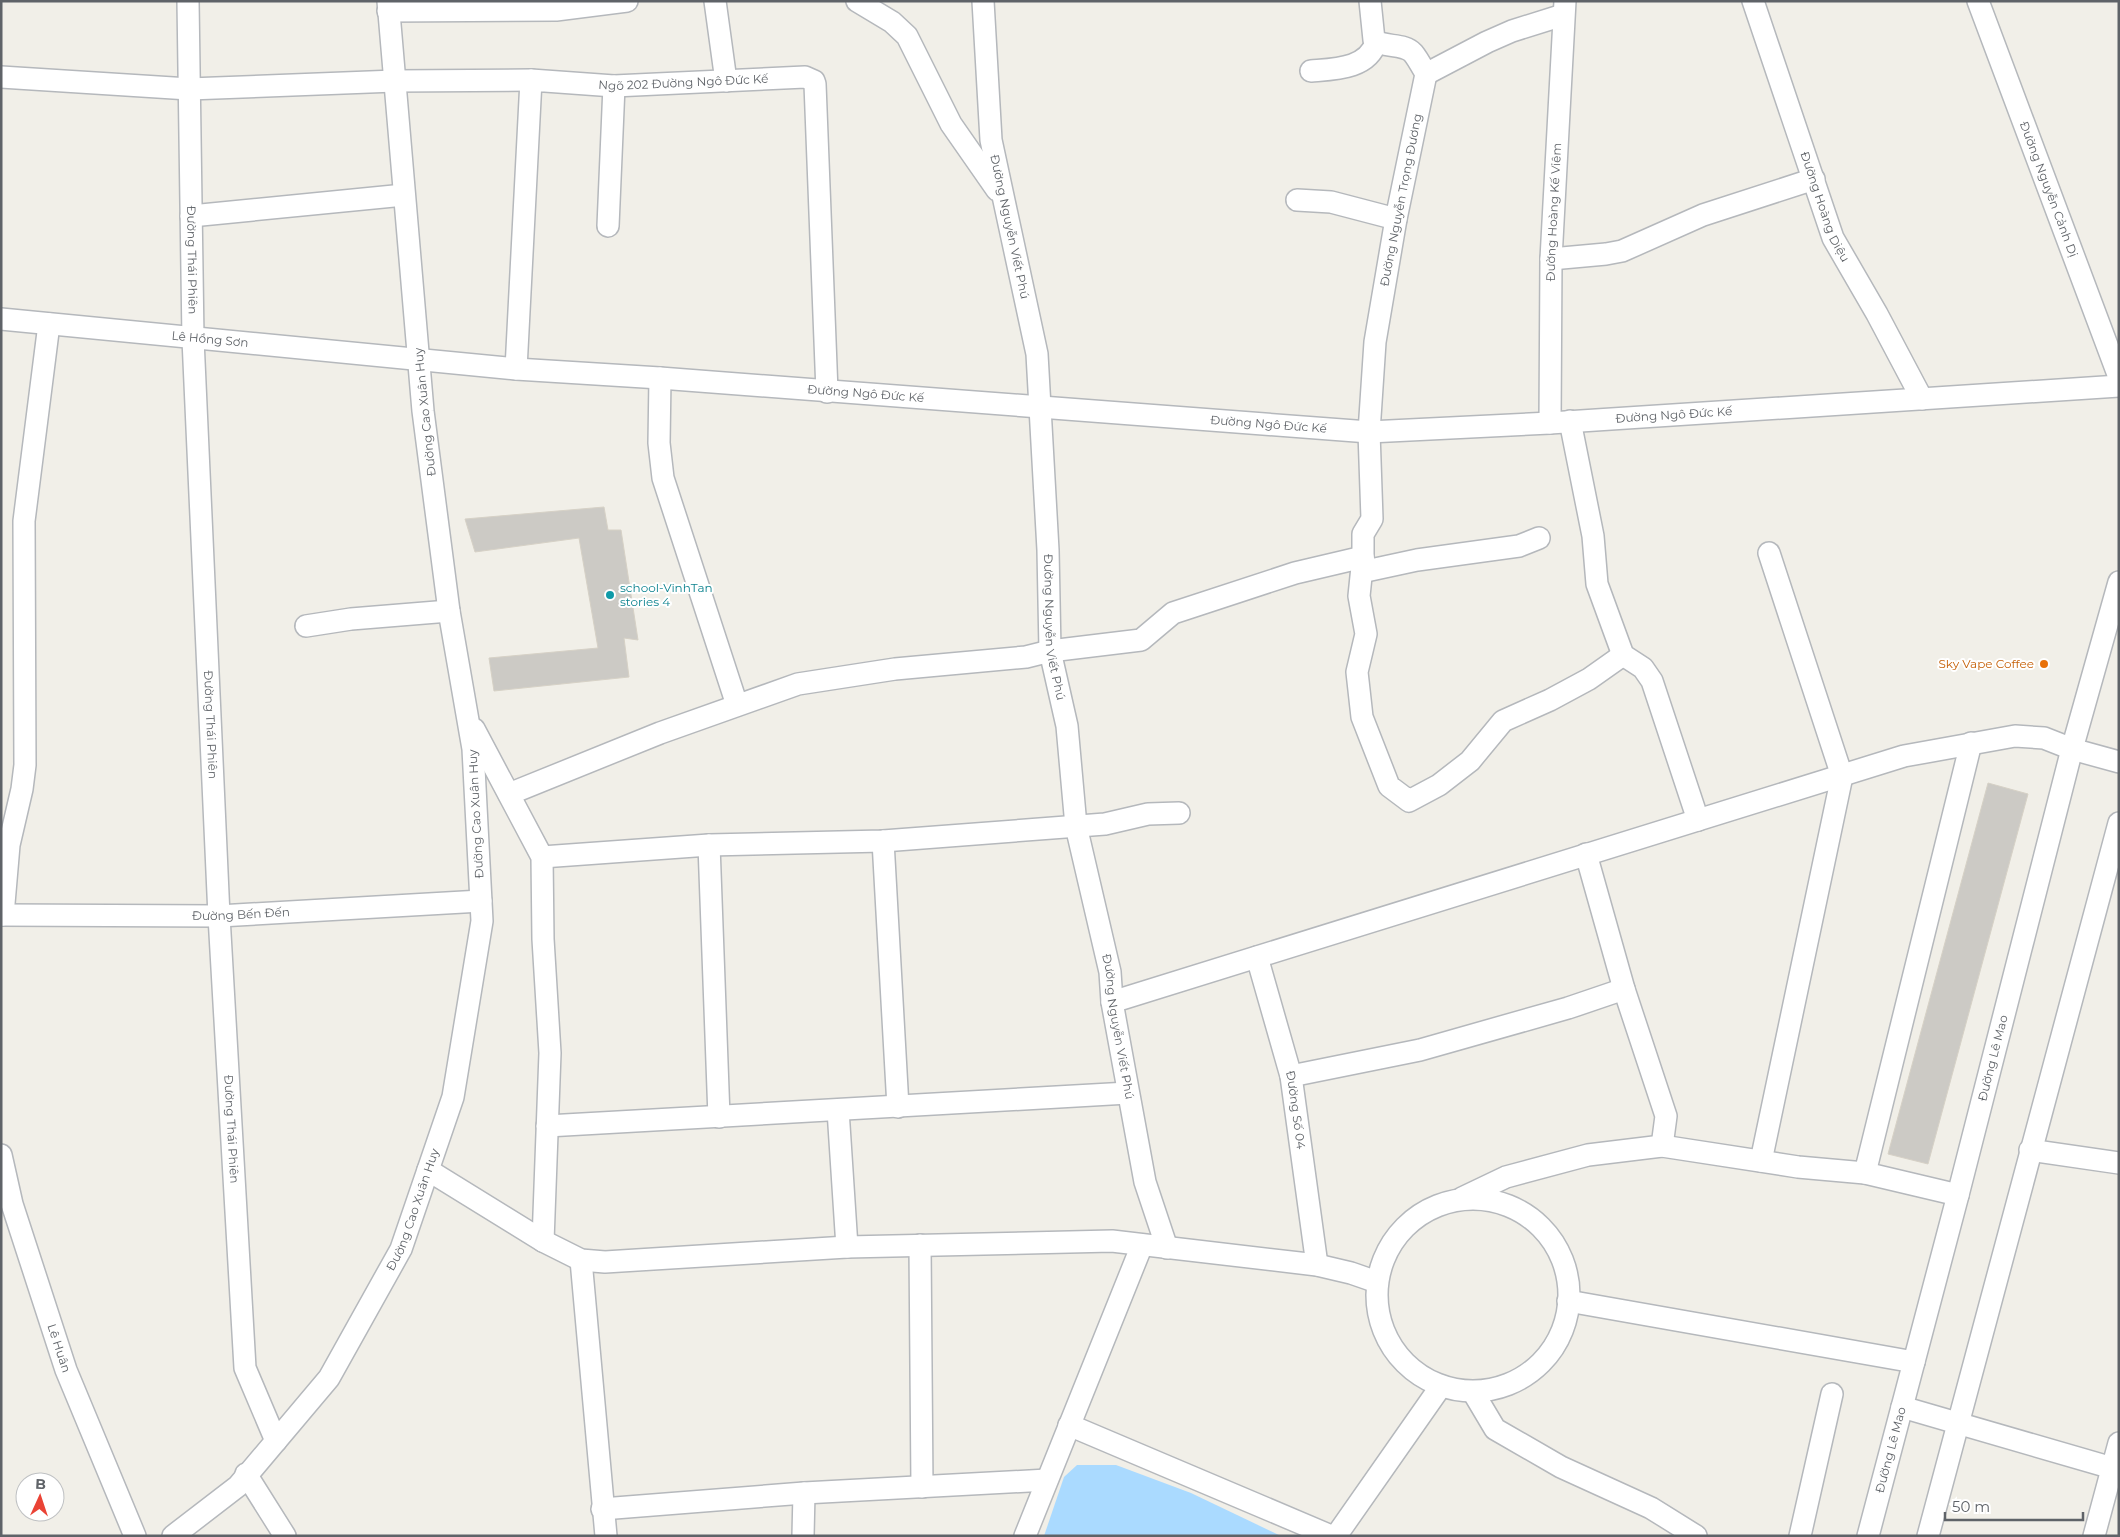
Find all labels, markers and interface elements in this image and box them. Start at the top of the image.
street label: Ngõ 202 Đường Ngô Đức Kế [598,71,769,93]
street label: Đường Nguyễn Trọng Đương [1376,112,1425,288]
street label: Đường Nguyễn Cảnh Dị [2017,119,2081,259]
street label: Đường Hoàng Kế Viêm [1543,142,1564,281]
street label: Đường Hoàng Diệu [1797,149,1853,264]
street label: Đường Nguyễn Viết Phú [987,153,1033,300]
street label: Đường Thái Phiên [184,205,201,314]
street label: Lê Hồng Sơn [171,328,249,350]
street label: Đường Cao Xuân Huy [410,346,439,477]
street label: Đường Ngô Đức Kế [807,381,925,405]
street label: Đường Ngô Đức Kế [1615,403,1733,426]
street label: Đường Ngô Đức Kế [1210,412,1328,436]
street label: Đường Nguyễn Viết Phú [1041,554,1069,702]
place label: school-VinhTan stories 4 [620,580,713,609]
marker: school-VinhTan stories 4 [604,589,616,601]
place label: Sky Vape Coffee [1938,656,2034,671]
marker: Sky Vape Coffee [2038,658,2050,670]
street label: Đường Thái Phiên [201,670,221,779]
street label: Đường Cao Xuân Huy [465,749,486,879]
street label: Đường Bến Đến [192,904,290,923]
street label: Đường Nguyễn Viết Phú [1099,952,1138,1101]
street label: Đường Lê Mao [1974,1013,2011,1103]
street label: Đường Số 04 [1283,1069,1309,1150]
street label: Đường Thái Phiên [221,1074,242,1184]
street label: Đường Cao Xuân Huy [382,1146,442,1273]
street label: Lê Huân [44,1322,74,1374]
street label: Đường Lê Mao [1872,1405,1909,1494]
north arrow [15,1472,65,1522]
text: B [35,1475,47,1493]
scale bar [1945,1490,2082,1522]
text: 50 m [1952,1497,1990,1516]

